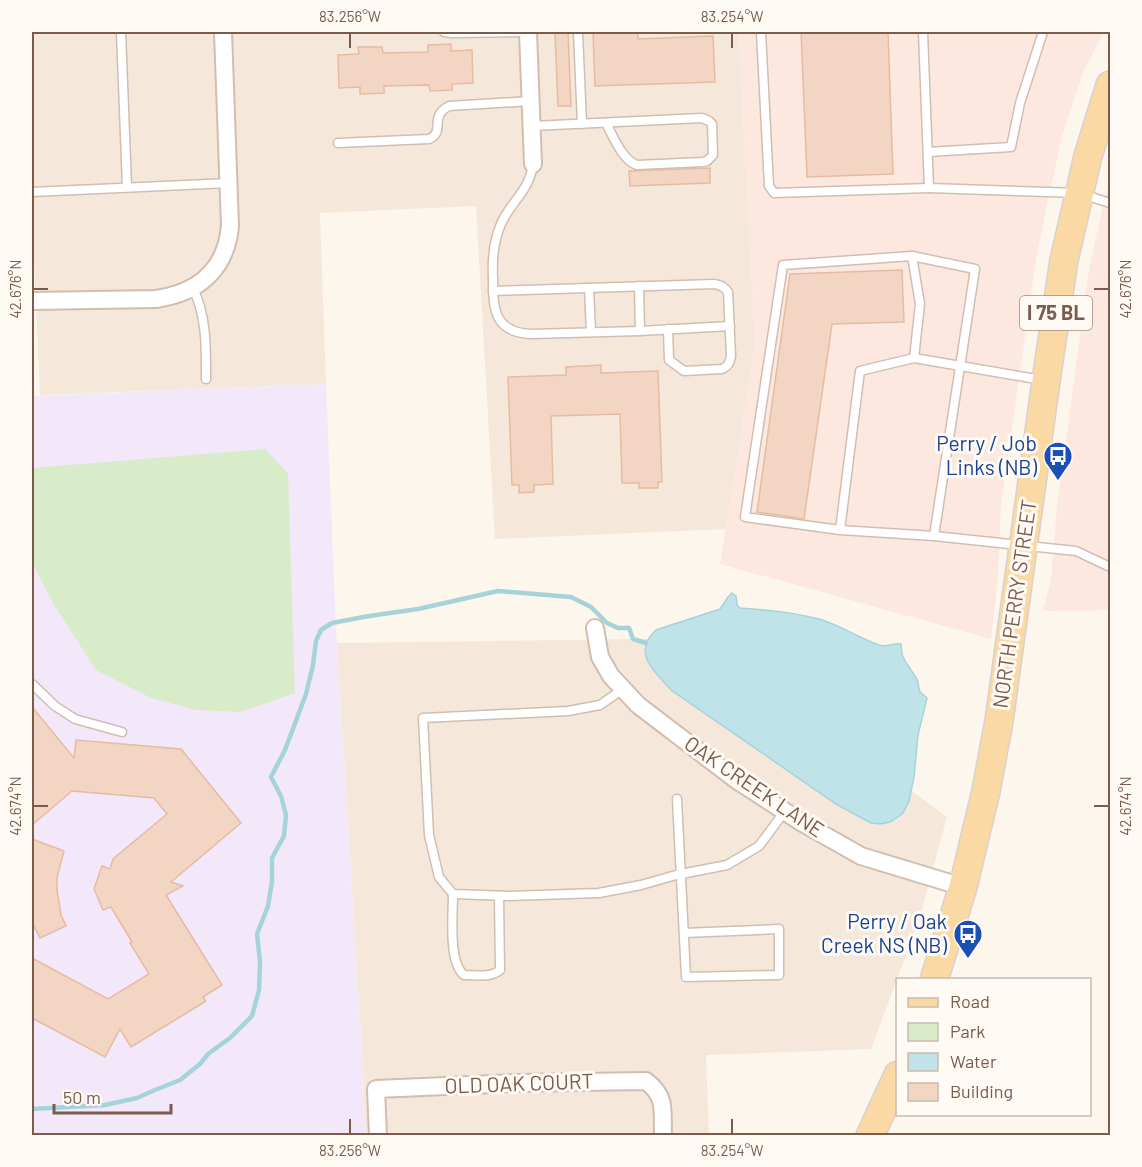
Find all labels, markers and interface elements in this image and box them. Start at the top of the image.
text: 83.256°W [319,7,381,25]
text: 83.254°W [701,7,763,25]
text: 42.676°N [6,260,24,318]
text: 42.676°N [1116,260,1134,318]
road number: I 75 BL [1020,296,1092,330]
place label: Perry / Job Links (NB) [936,430,1038,479]
bus stop icon: Perry / Job Links (NB) [1042,440,1074,482]
street label: NORTH PERRY STREET [986,498,1041,710]
street label: OAK CREEK LANE [680,730,829,842]
text: 42.674°N [6,776,24,836]
text: 42.674°N [1116,776,1134,836]
place label: Perry / Oak Creek NS (NB) [821,908,948,957]
bus stop icon: Perry / Oak Creek NS (NB) [952,918,984,960]
legend [896,978,1091,1116]
text: Road [950,990,990,1012]
text: Park [950,1020,985,1042]
text: Water [950,1050,997,1072]
street label: OLD OAK COURT [444,1067,594,1098]
scale bar [54,1077,171,1115]
text: Building [950,1080,1013,1102]
text: 50 m [63,1086,101,1108]
text: 83.256°W [319,1141,381,1159]
text: 83.254°W [701,1141,763,1159]

